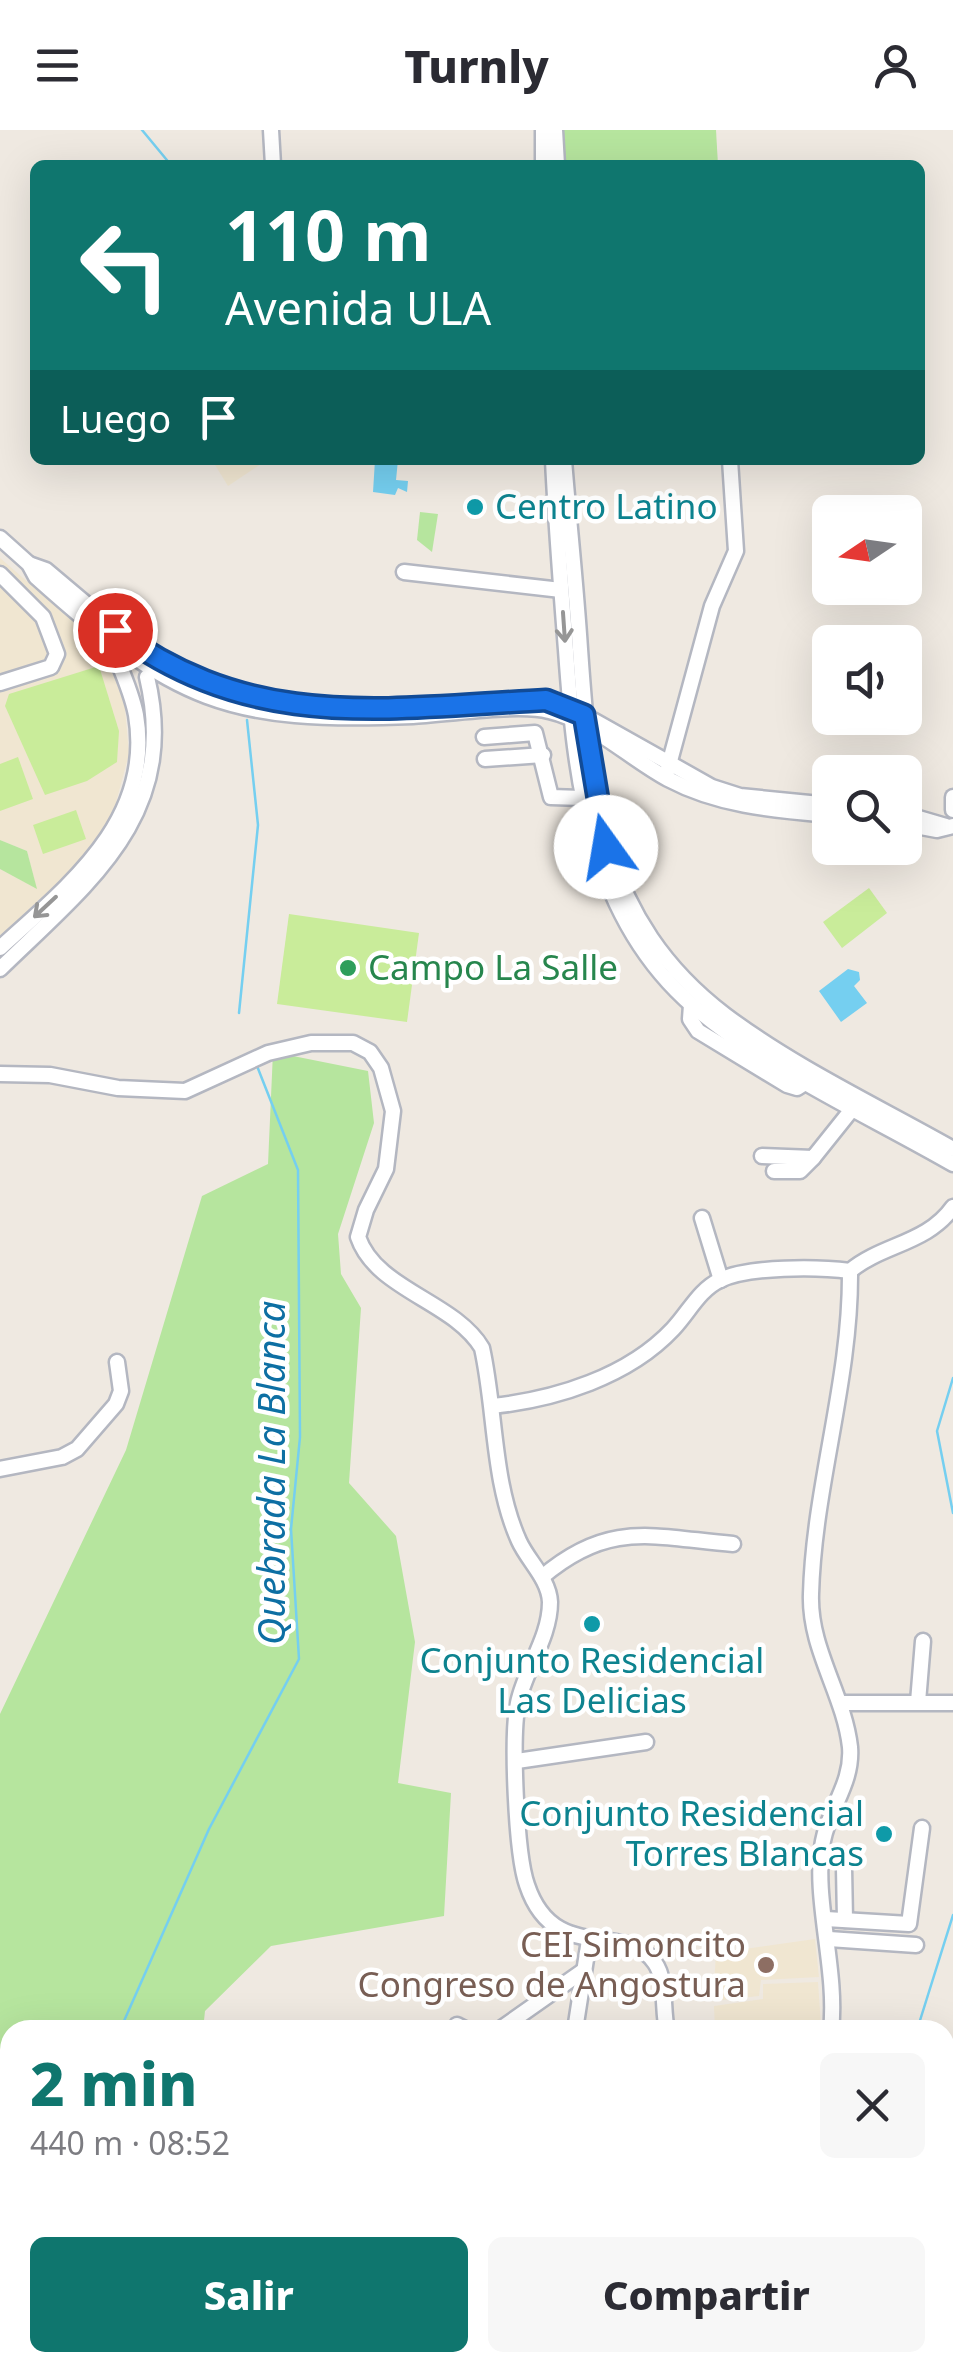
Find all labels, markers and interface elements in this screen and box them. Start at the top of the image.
text: Turnly [404,35,549,96]
icon: menu [30,38,85,93]
icon: person [868,38,923,93]
text: 110 m [225,186,432,282]
icon: left [60,200,190,330]
text: Avenida ULA [225,277,491,338]
icon: arrive [191,390,246,445]
text: Luego [60,392,171,444]
place label: Centro Latino [495,482,718,529]
north arrow [812,495,922,605]
map controls [812,495,922,865]
marker: Centro Latino [464,496,486,518]
pin [73,588,158,673]
icon: arrive [88,603,143,658]
one-way arrow [555,611,574,643]
button: sound [812,625,922,735]
button: search [812,755,922,865]
position arrow [554,795,658,899]
one-way arrow [33,895,58,918]
place label: Campo La Salle [368,943,618,990]
marker: Campo La Salle [337,957,359,979]
water label: Quebrada La Blanca [244,1301,296,1645]
marker: Conjunto Residencial Las Delicias [581,1613,603,1635]
place label: Conjunto Residencial Las Delicias [420,1636,764,1723]
place label: Conjunto Residencial Torres Blancas [519,1789,864,1876]
marker: Conjunto Residencial Torres Blancas [873,1823,895,1845]
place label: CEI Simoncito Congreso de Angostura [358,1920,746,2007]
marker: CEI Simoncito Congreso de Angostura [755,1954,777,1976]
text: 2 min [30,2042,198,2124]
button: close [820,2053,925,2158]
text: 440 m · 08:52 [30,2121,230,2164]
button: Salir [30,2237,468,2352]
button: Compartir [488,2237,925,2352]

